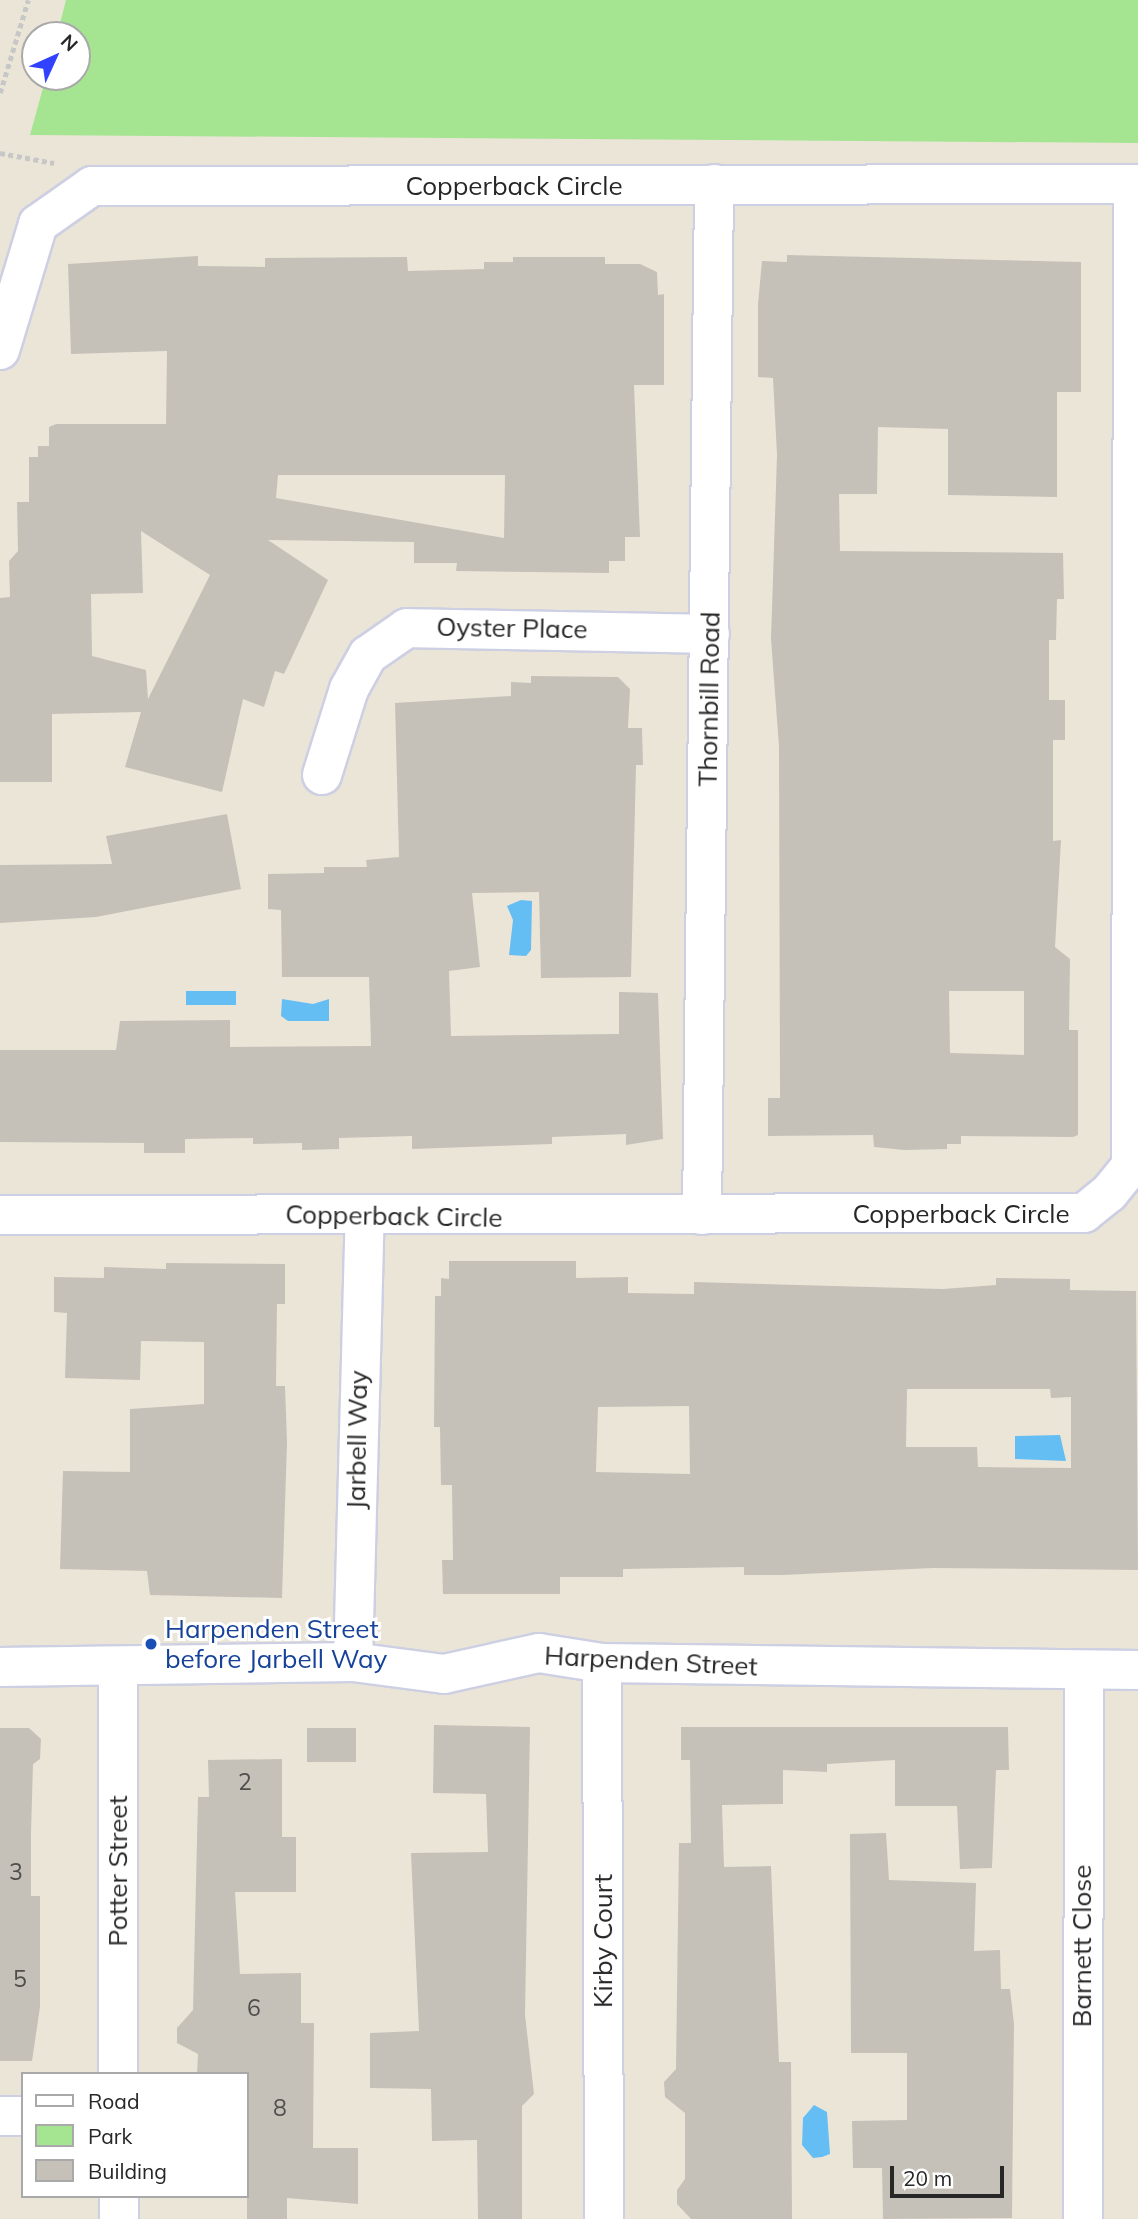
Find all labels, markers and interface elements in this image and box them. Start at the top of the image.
north arrow [21,21,91,91]
text: N [56,29,83,56]
street label: Copperback Circle [405,170,623,202]
street label: Oyster Place [436,611,588,645]
street label: Thornbill Road [692,611,726,787]
street label: Copperback Circle [852,1198,1070,1230]
street label: Copperback Circle [285,1199,503,1233]
street label: Jarbell Way [340,1370,374,1510]
place label: Harpenden Street before Jarbell Way [165,1613,387,1674]
marker: Harpenden Street before Jarbell Way [143,1636,159,1652]
street label: Harpenden Street [544,1640,758,1682]
house number: 2 [238,1768,252,1796]
street label: Potter Street [102,1795,134,1947]
house number: 3 [9,1858,23,1886]
street label: Barnett Close [1066,1865,1098,2027]
street label: Kirby Court [587,1874,619,2008]
house number: 5 [13,1965,27,1993]
house number: 6 [247,1994,261,2022]
legend [21,2072,248,2198]
text: Road [88,2088,139,2114]
house number: 8 [273,2094,287,2122]
text: Park [88,2123,132,2149]
scale bar [893,2152,1007,2196]
text: Building [88,2158,167,2184]
text: 20 m [903,2165,952,2191]

